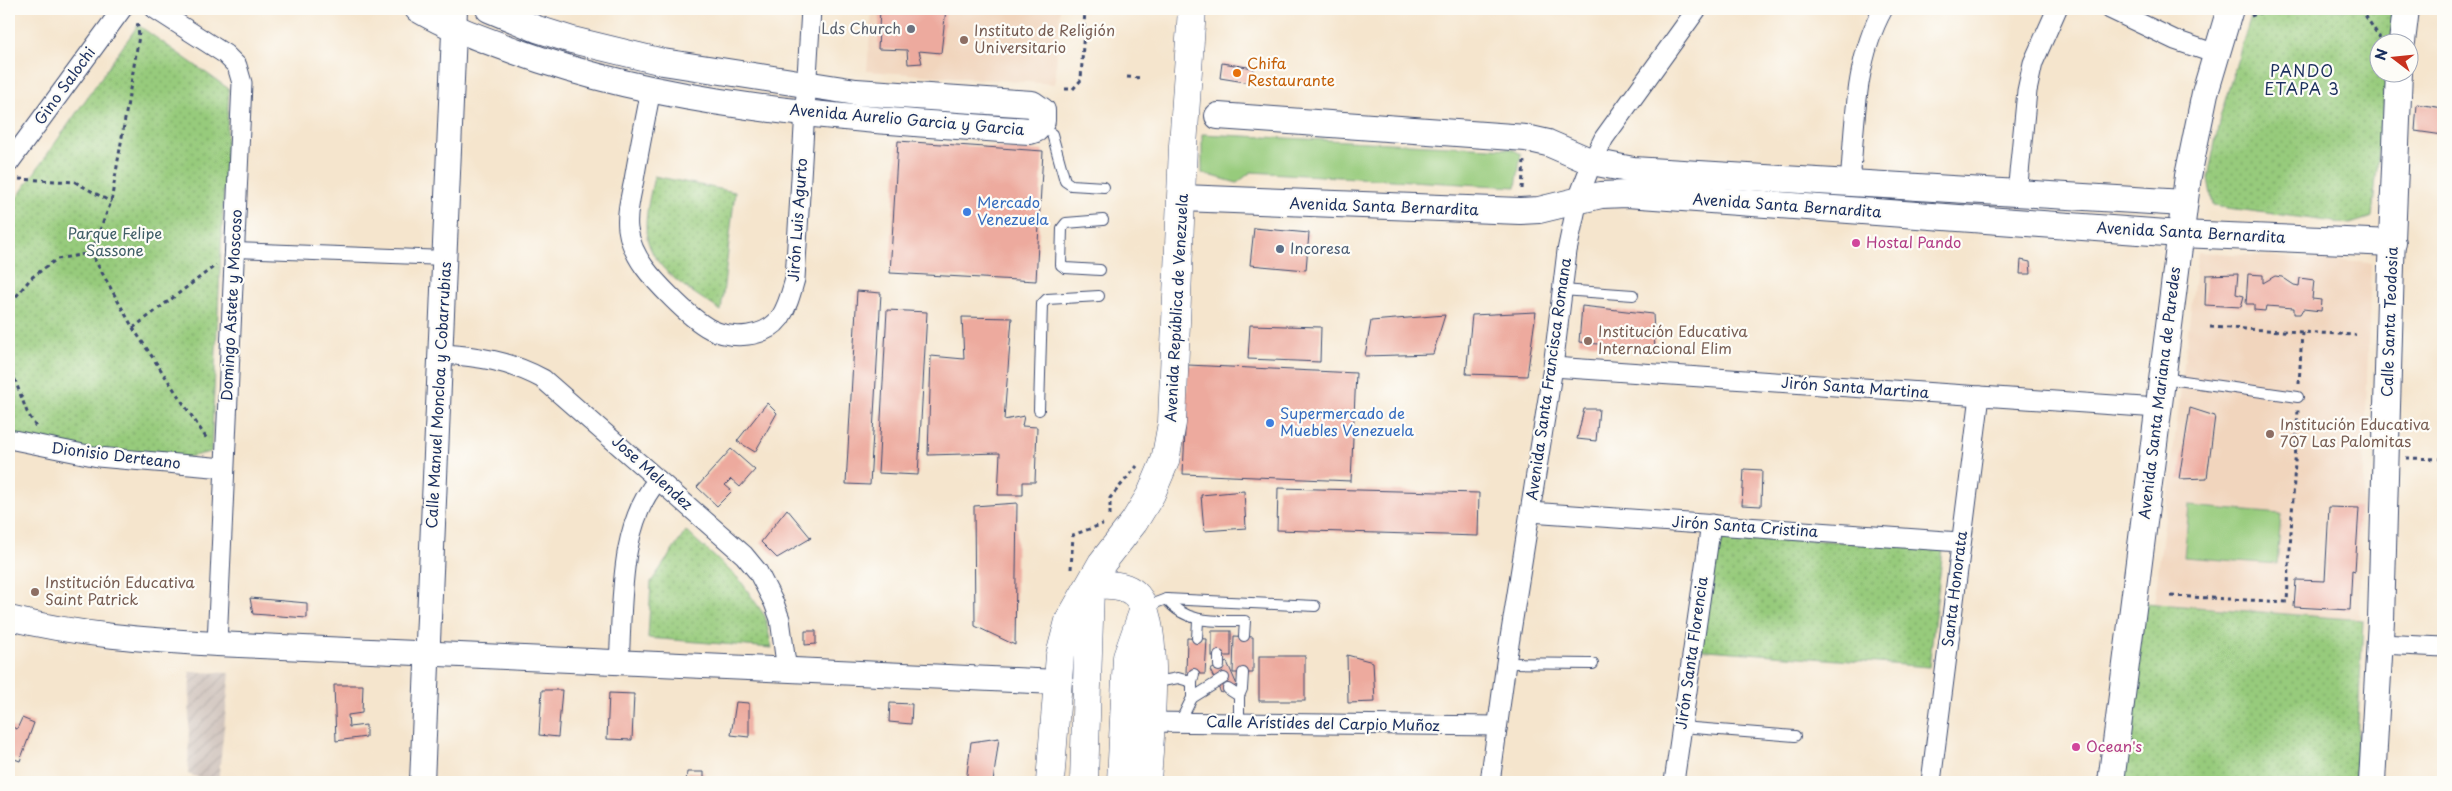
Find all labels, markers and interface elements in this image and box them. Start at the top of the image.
place label: Lds Church [821,16,901,39]
place label: Instituto de Religión Universitario [974,18,1115,58]
marker: Lds Church [905,23,917,35]
north arrow [2370,32,2420,82]
marker: Instituto de Religión Universitario [958,34,970,46]
street label: Gino Salochi [28,41,100,129]
text: N [2369,46,2393,63]
place label: Chifa Restaurante [1247,51,1335,91]
district label: PANDO ETAPA 3 [2264,58,2340,100]
marker: Chifa Restaurante [1231,67,1243,79]
street label: Avenida Aurelio Garcia y Garcia [789,97,1026,140]
street label: Jirón Luis Agurto [781,157,812,283]
street label: Avenida Santa Bernardita [1692,186,1883,223]
place label: Mercado Venezuela [977,190,1049,230]
street label: Avenida Santa Bernardita [1289,191,1480,220]
street label: Avenida República de Venezuela [1158,192,1193,423]
marker: Mercado Venezuela [961,206,973,218]
street label: Domingo Astete y Moscoso [214,209,247,401]
street label: Avenida Santa Bernardita [2096,215,2287,248]
park label: Parque Felipe Sassone [68,221,162,261]
place label: Hostal Pando [1866,230,1961,253]
place label: Incoresa [1290,236,1351,259]
marker: Hostal Pando [1850,237,1862,249]
marker: Incoresa [1274,243,1286,255]
street label: Calle Santa Teodosia [2374,246,2403,398]
street label: Avenida Santa Francisca Romana [1519,256,1576,501]
street label: Calle Manuel Moncloa y Cobarrubias [419,261,456,529]
street label: Avenida Santa Mariana de Paredes [2132,265,2185,520]
place label: Institución Educativa Internacional Elim [1598,319,1748,359]
marker: Institución Educativa Internacional Elim [1582,335,1594,347]
street label: Jirón Santa Martina [1780,370,1930,403]
place label: Supermercado de Muebles Venezuela [1280,401,1415,441]
place label: Institución Educativa 707 Las Palomitas [2280,412,2430,452]
marker: Supermercado de Muebles Venezuela [1264,417,1276,429]
marker: Institución Educativa 707 Las Palomitas [2264,428,2276,440]
street label: Jose Melendez [607,429,699,515]
street label: Dionisio Derteano [50,435,182,474]
street label: Jirón Santa Cristina [1671,509,1820,542]
street label: Santa Honorata [1935,529,1972,648]
place label: Institución Educativa Saint Patrick [45,570,195,610]
street label: Jirón Santa Florencia [1668,574,1713,731]
marker: Institución Educativa Saint Patrick [29,586,41,598]
street label: Calle Arístides del Carpio Muñoz [1206,709,1441,736]
place label: Ocean's [2086,734,2142,757]
marker: Ocean's [2070,741,2082,753]

